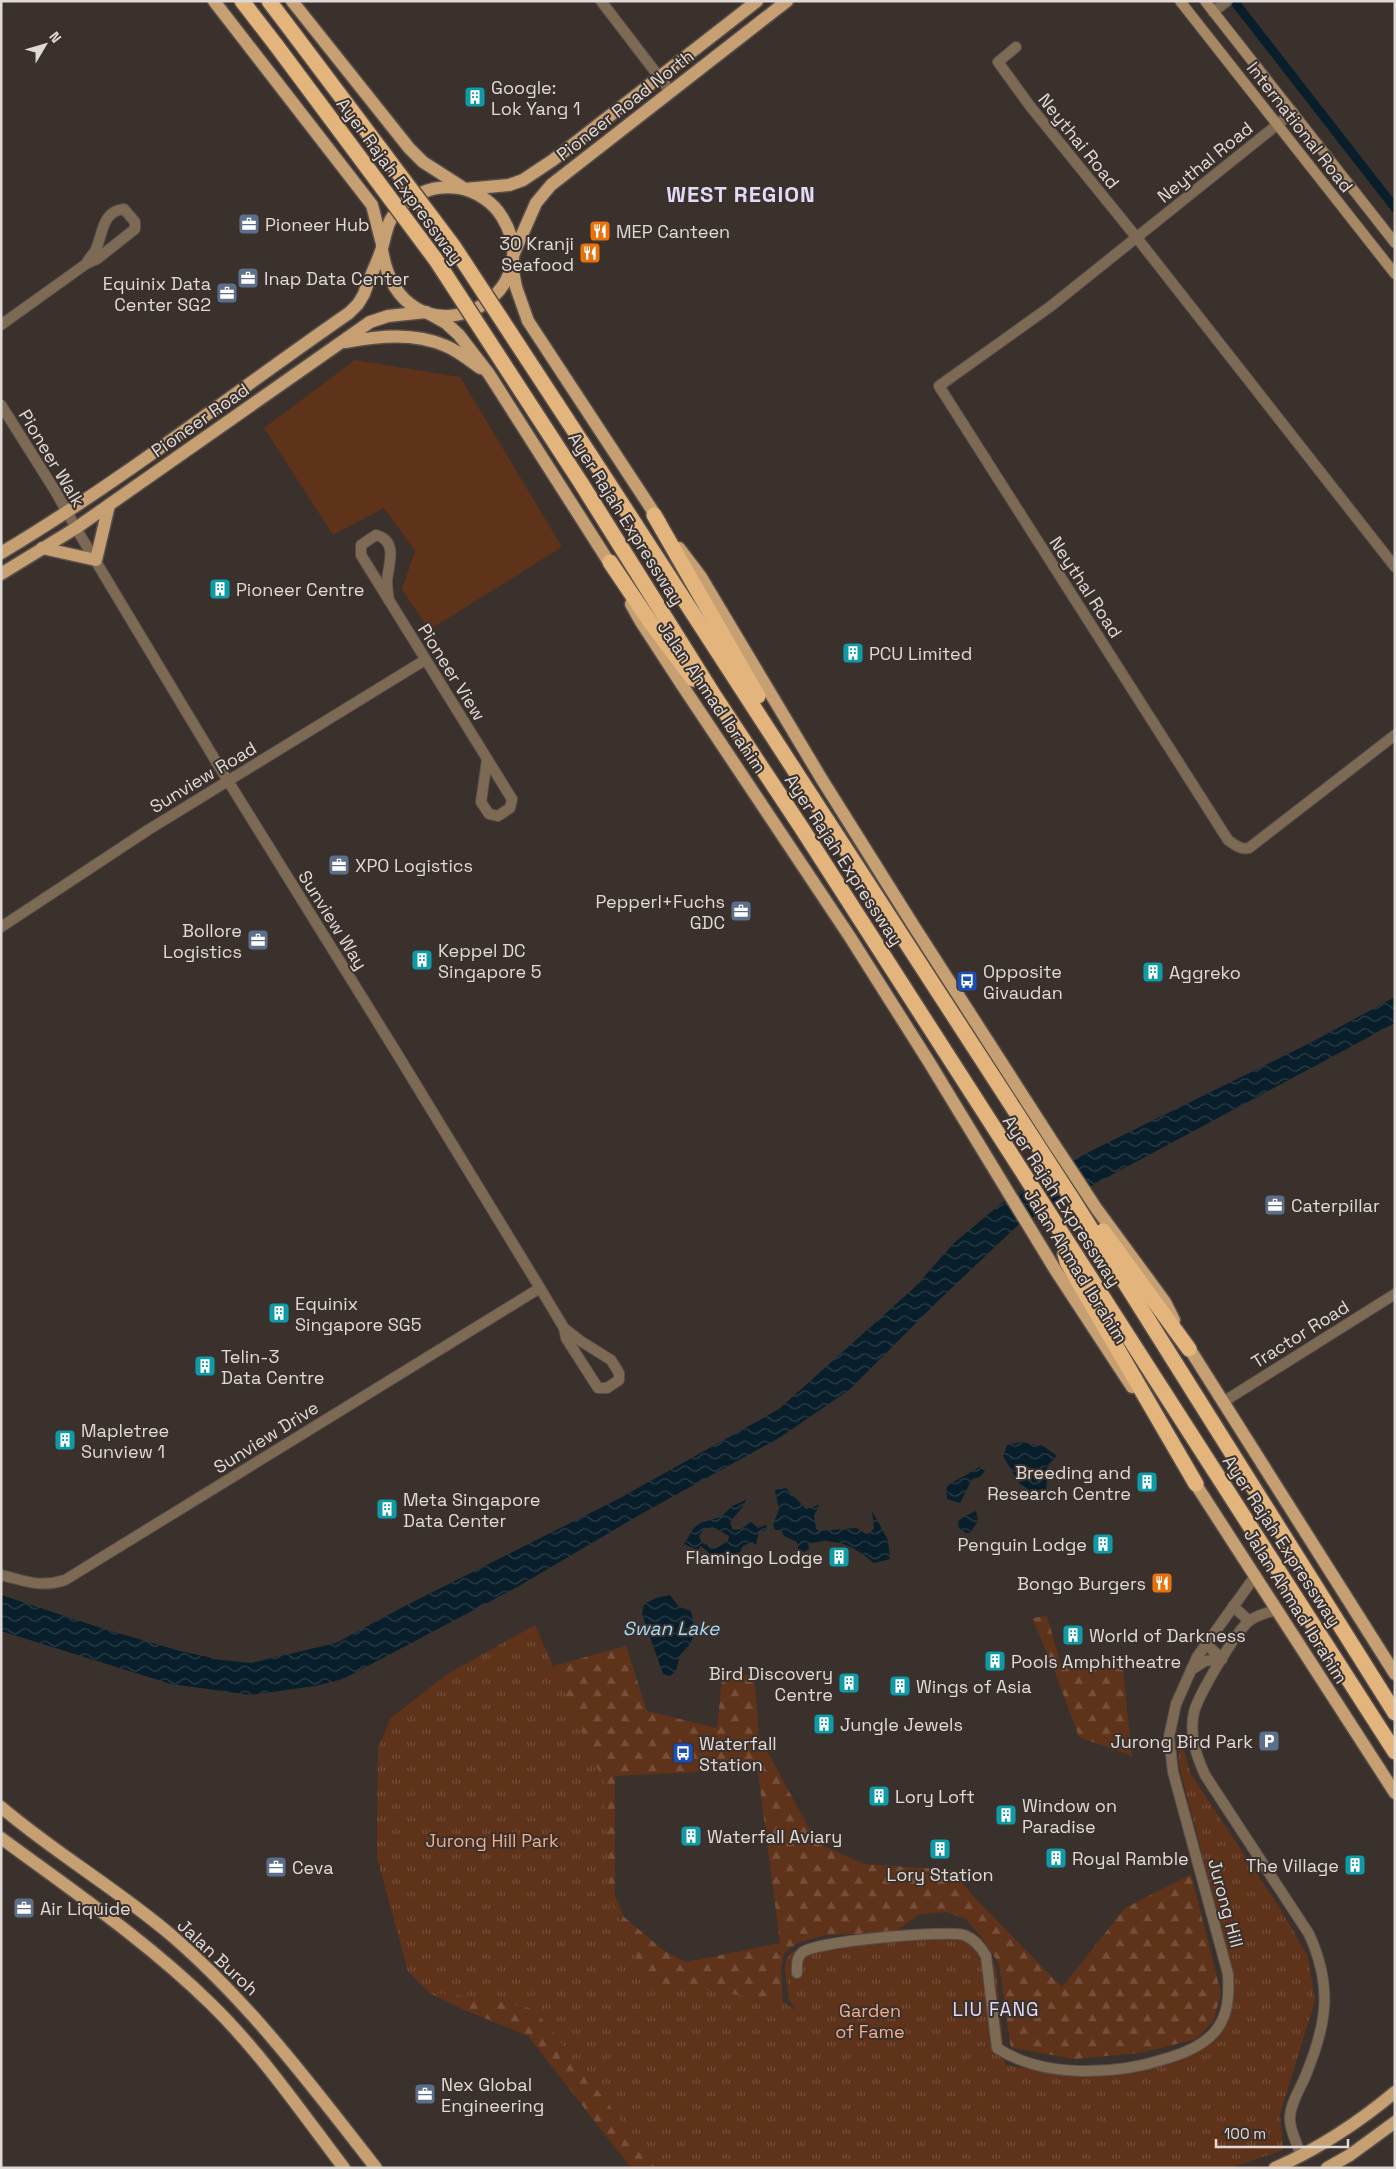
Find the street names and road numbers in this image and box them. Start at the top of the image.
street label: Pioneer Road North [552,44,698,166]
street label: International Road [1242,57,1358,197]
street label: Neythai Road [1033,88,1125,194]
street label: Ayer Rajah Expressway [332,93,468,269]
street label: Neythal Road [1152,116,1258,208]
street label: Pioneer Road [147,378,253,462]
street label: Pioneer Walk [14,405,90,511]
street label: Ayer Rajah Expressway [563,428,689,610]
street label: Neythal Road [1045,532,1127,642]
street label: Jalan Ahmad Ibrahim [653,616,771,778]
street label: Pioneer View [413,619,491,725]
street label: Sunview Road [145,736,261,818]
street label: Ayer Rajah Expressway [780,770,908,950]
street label: Sunview Way [293,866,373,974]
street label: Ayer Rajah Expressway [998,1111,1126,1291]
street label: Jalan Ahmad Ibrahim [1019,1184,1133,1348]
street label: Tractor Road [1247,1295,1353,1373]
street label: Sunview Drive [209,1396,323,1478]
street label: Ayer Rajah Expressway [1218,1451,1346,1631]
street label: Jalan Ahmad Ibrahim [1239,1524,1353,1688]
street label: Jurong Hill [1203,1856,1249,1950]
street label: Jalan Buroh [173,1914,263,2000]

